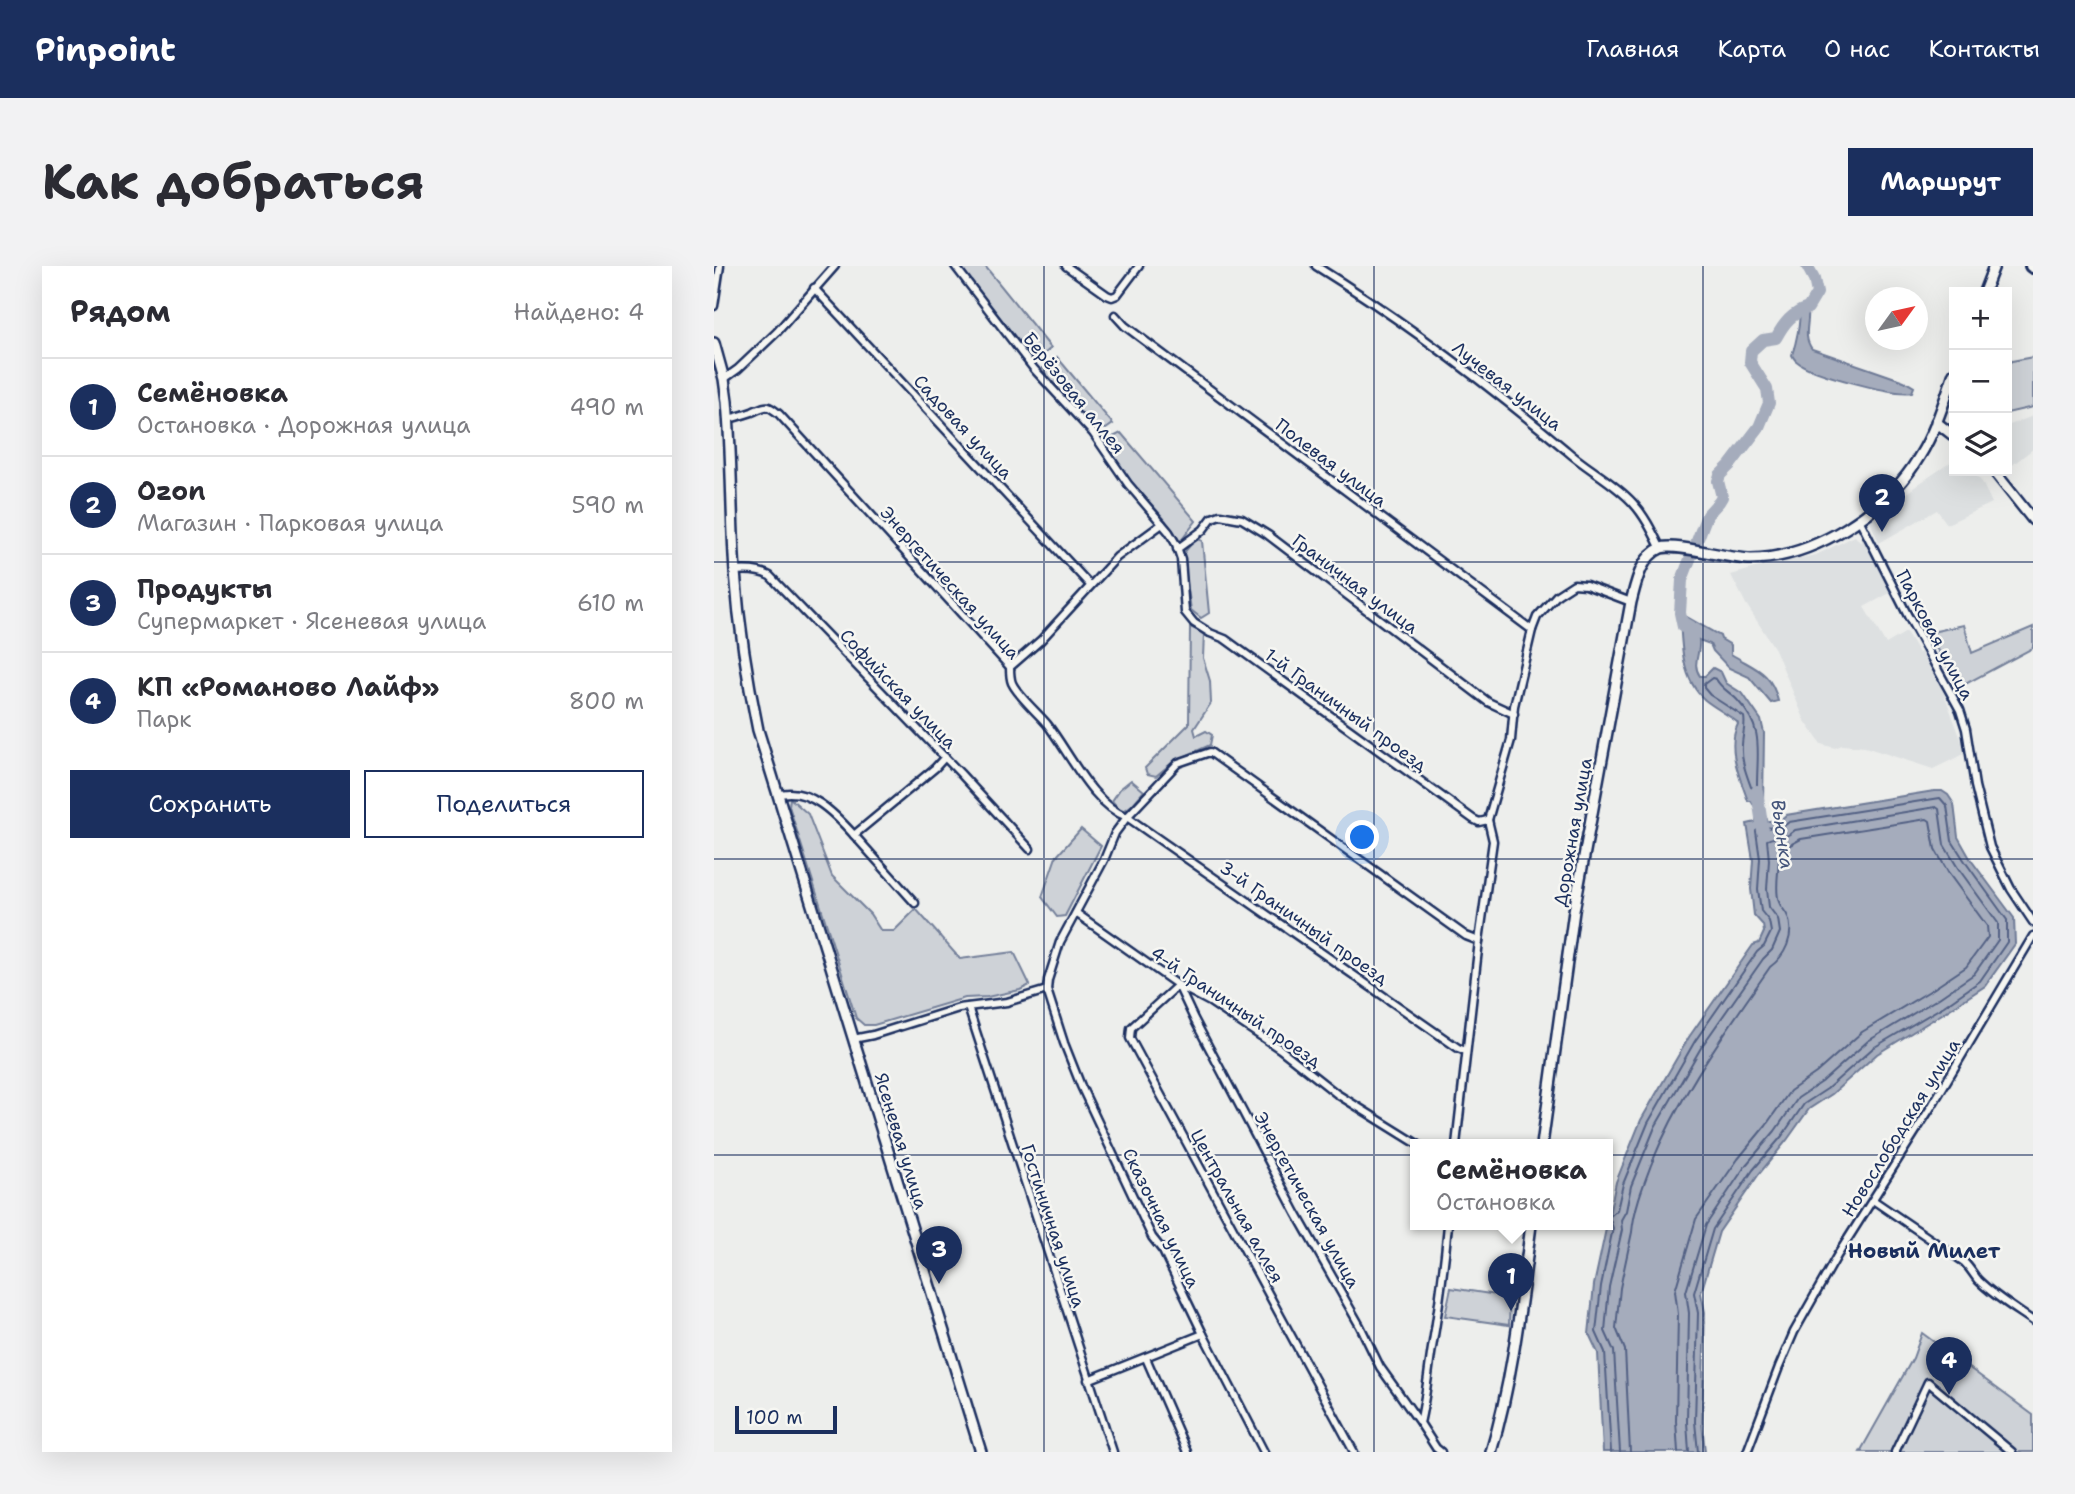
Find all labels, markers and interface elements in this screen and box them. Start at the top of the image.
text: Pinpoint [35,27,176,72]
text: Главная [1586,33,1679,65]
text: Карта [1717,33,1786,65]
text: О нас [1824,33,1890,65]
text: Контакты [1928,33,2040,65]
button: Маршрут [1848,148,2033,216]
text: Как добраться [42,149,424,215]
north arrow [1865,287,1928,350]
map controls [1949,287,2012,476]
button: + [1949,287,2012,350]
text: Рядом [70,291,170,332]
text: Найдено: 4 [514,297,644,327]
street label: Берёзовая аллея [1017,327,1131,459]
street label: Лучевая улица [1447,336,1567,436]
button: − [1949,350,2012,413]
street label: Садовая улица [908,369,1018,485]
text: Семёновка [137,375,288,410]
text: 1 [88,392,98,422]
text: 490 m [569,392,644,422]
text: Остановка · Дорожная улица [137,410,471,440]
street label: Полевая улица [1270,413,1392,513]
button: layers [1949,413,2012,476]
text: Ozon [137,473,206,508]
pin: 2 [1859,474,1905,532]
text: 2 [85,490,101,520]
text: 590 m [571,490,644,520]
street label: Энергетическая улица [875,501,1025,665]
text: Магазин · Парковая улица [137,508,443,538]
street label: Граничная улица [1287,529,1423,639]
street label: Парковая улица [1891,566,1979,704]
text: Продукты [137,571,272,606]
text: 3 [85,588,101,618]
text: 610 m [577,588,644,618]
text: Супермаркет · Ясеневая улица [137,606,486,636]
street label: Софийская улица [834,624,962,754]
street label: 1-й Граничный проезд [1260,643,1433,778]
text: КП «Романово Лайф» [137,669,439,704]
text: 4 [85,686,101,716]
text: 800 m [569,686,644,716]
text: Парк [137,704,192,734]
street label: Дорожная улица [1548,756,1598,908]
button: Сохранить [70,770,350,838]
button: Поделиться [364,770,644,838]
water label: Вьюнка [1765,798,1800,871]
your location [1345,820,1379,854]
street label: 3-й Граничный проезд [1215,856,1394,991]
street label: 4-й Граничный проезд [1146,941,1327,1074]
street label: Новослободская улица [1836,1034,1966,1222]
street label: Ясеневая улица [869,1070,933,1212]
street label: Энергетическая улица [1248,1108,1366,1292]
street label: Центральная аллея [1185,1125,1289,1287]
popup [1410,1139,1613,1230]
street label: Гостиничная улица [1015,1141,1091,1311]
street label: Сказочная улица [1117,1144,1205,1292]
text: Семёновка [1436,1152,1587,1187]
text: Остановка [1436,1187,1555,1217]
pin: 3 [916,1226,962,1284]
district label: Новый Милет [1848,1237,2001,1265]
pin: 1 [1488,1253,1534,1311]
pin: 4 [1926,1337,1972,1395]
scale bar [735,1403,836,1435]
text: 100 m [746,1405,803,1430]

